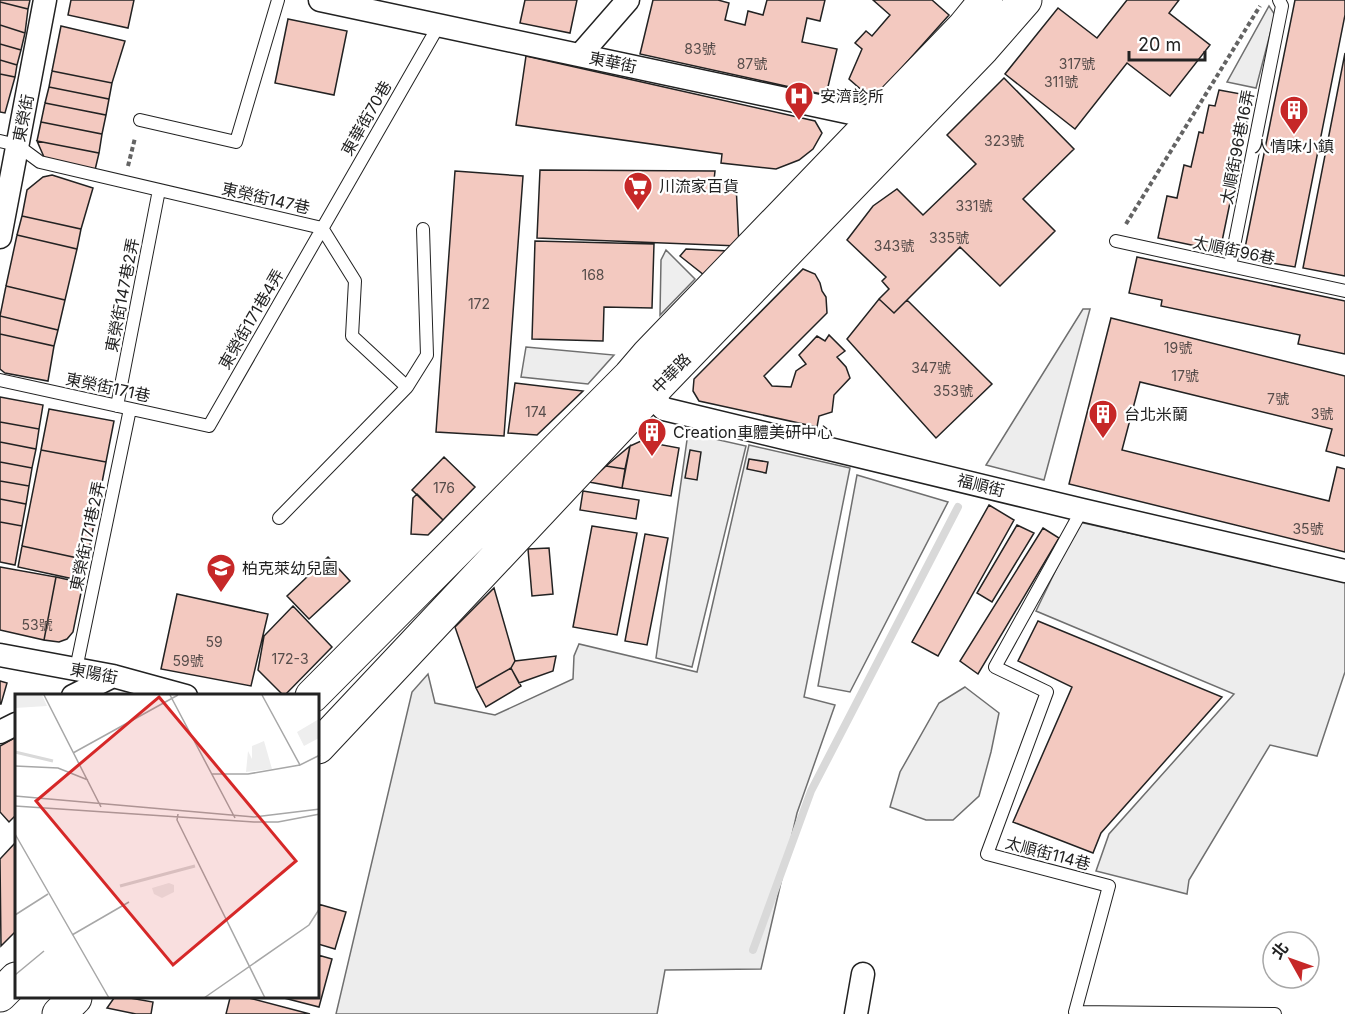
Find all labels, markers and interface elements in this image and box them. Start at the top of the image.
scale bar [1129,24,1206,62]
text: 20 m [1138,34,1181,55]
house number: 83號 [684,40,716,57]
street label: 東華街 [587,47,639,77]
house number: 87號 [737,55,767,72]
house number: 317號 [1059,55,1095,72]
house number: 311號 [1044,73,1078,90]
street label: 東華街70巷 [337,77,395,159]
hospital icon: 安濟診所 [783,80,815,122]
place label: 安濟診所 [820,86,884,106]
street label: 太順街96巷16弄 [1216,88,1258,206]
street label: 東榮街 [9,93,37,143]
building icon: 人情味小鎮 [1278,94,1310,136]
house number: 323號 [984,132,1024,149]
place label: 人情味小鎮 [1254,136,1334,156]
supermarket icon: 川流家百貨 [622,170,654,212]
place label: 川流家百貨 [659,176,739,196]
street label: 東榮街147巷 [220,178,312,218]
house number: 331號 [956,197,993,214]
house number: 335號 [929,229,969,246]
street label: 太順街96巷 [1191,232,1277,268]
street label: 東榮街147巷2弄 [101,236,143,354]
house number: 343號 [874,237,914,254]
street label: 東榮街171巷4弄 [214,265,288,373]
house number: 168 [581,266,605,283]
house number: 172 [468,295,490,312]
house number: 19號 [1164,339,1192,356]
street label: 中華路 [647,349,695,397]
house number: 347號 [911,359,951,376]
house number: 17號 [1171,367,1199,384]
street label: 東榮街171巷 [64,368,152,406]
house number: 353號 [933,382,973,399]
house number: 7號 [1267,390,1289,407]
building icon: 台北米蘭 [1087,398,1119,440]
house number: 174 [525,403,547,420]
place label: 台北米蘭 [1124,404,1188,424]
house number: 3號 [1311,405,1333,422]
building icon: Creation車體美研中心 [636,416,668,458]
place label: Creation車體美研中心 [673,422,833,442]
street label: 福順街 [955,469,1007,501]
street label: 東榮街171巷2弄 [66,479,108,593]
house number: 176 [433,479,455,496]
house number: 35號 [1292,520,1324,537]
school or university icon: 柏克萊幼兒園 [205,552,237,594]
place label: 柏克萊幼兒園 [242,558,338,578]
house number: 53號 [21,616,53,633]
house number: 59 [205,633,223,650]
house number: 172-3 [271,650,309,667]
house number: 59號 [172,652,204,669]
street label: 東陽街 [69,659,119,687]
inset map [15,694,320,999]
street label: 太順街114巷 [1003,832,1093,874]
north arrow [1261,930,1321,990]
text: 北 [1267,938,1292,963]

